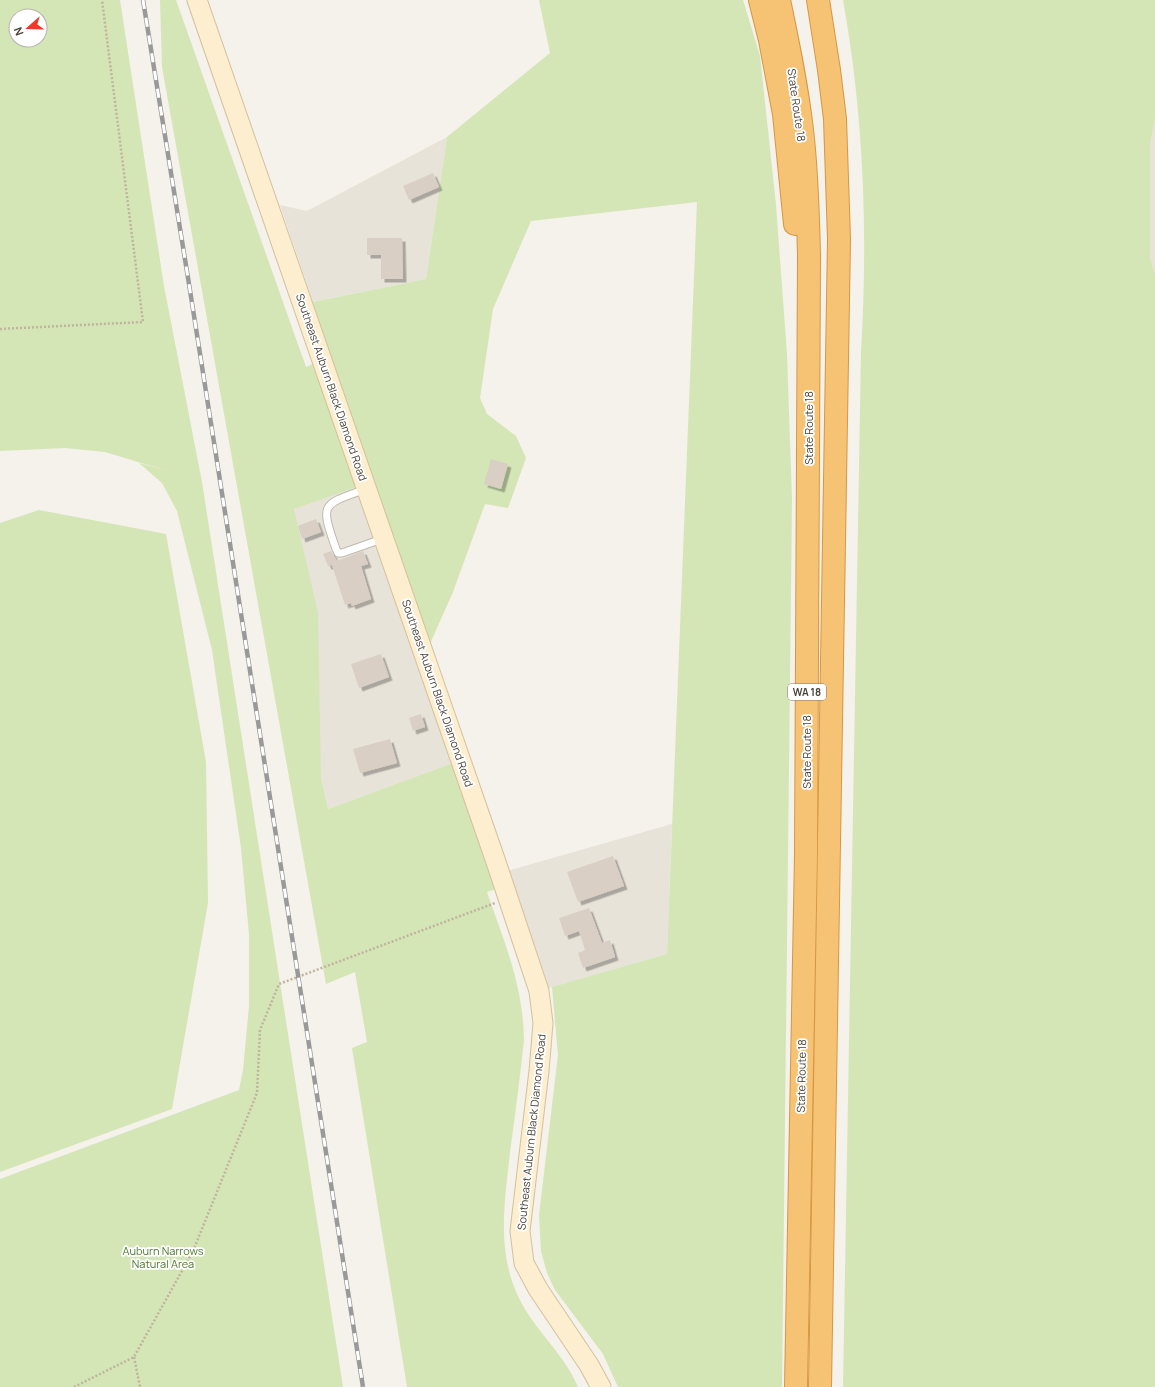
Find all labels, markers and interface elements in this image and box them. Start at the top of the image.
north arrow [8,8,48,48]
text: N [10,25,27,38]
street label: State Route 18 [784,68,810,142]
street label: Southeast Auburn Black Diamond Road [293,291,371,483]
street label: State Route 18 [801,391,816,465]
street label: Southeast Auburn Black Diamond Road [399,597,477,789]
road number: WA 18 [788,684,826,700]
street label: State Route 18 [799,715,814,789]
street label: Southeast Auburn Black Diamond Road [513,1033,549,1231]
street label: State Route 18 [793,1039,809,1113]
park label: Auburn Narrows Natural Area [123,1243,204,1271]

